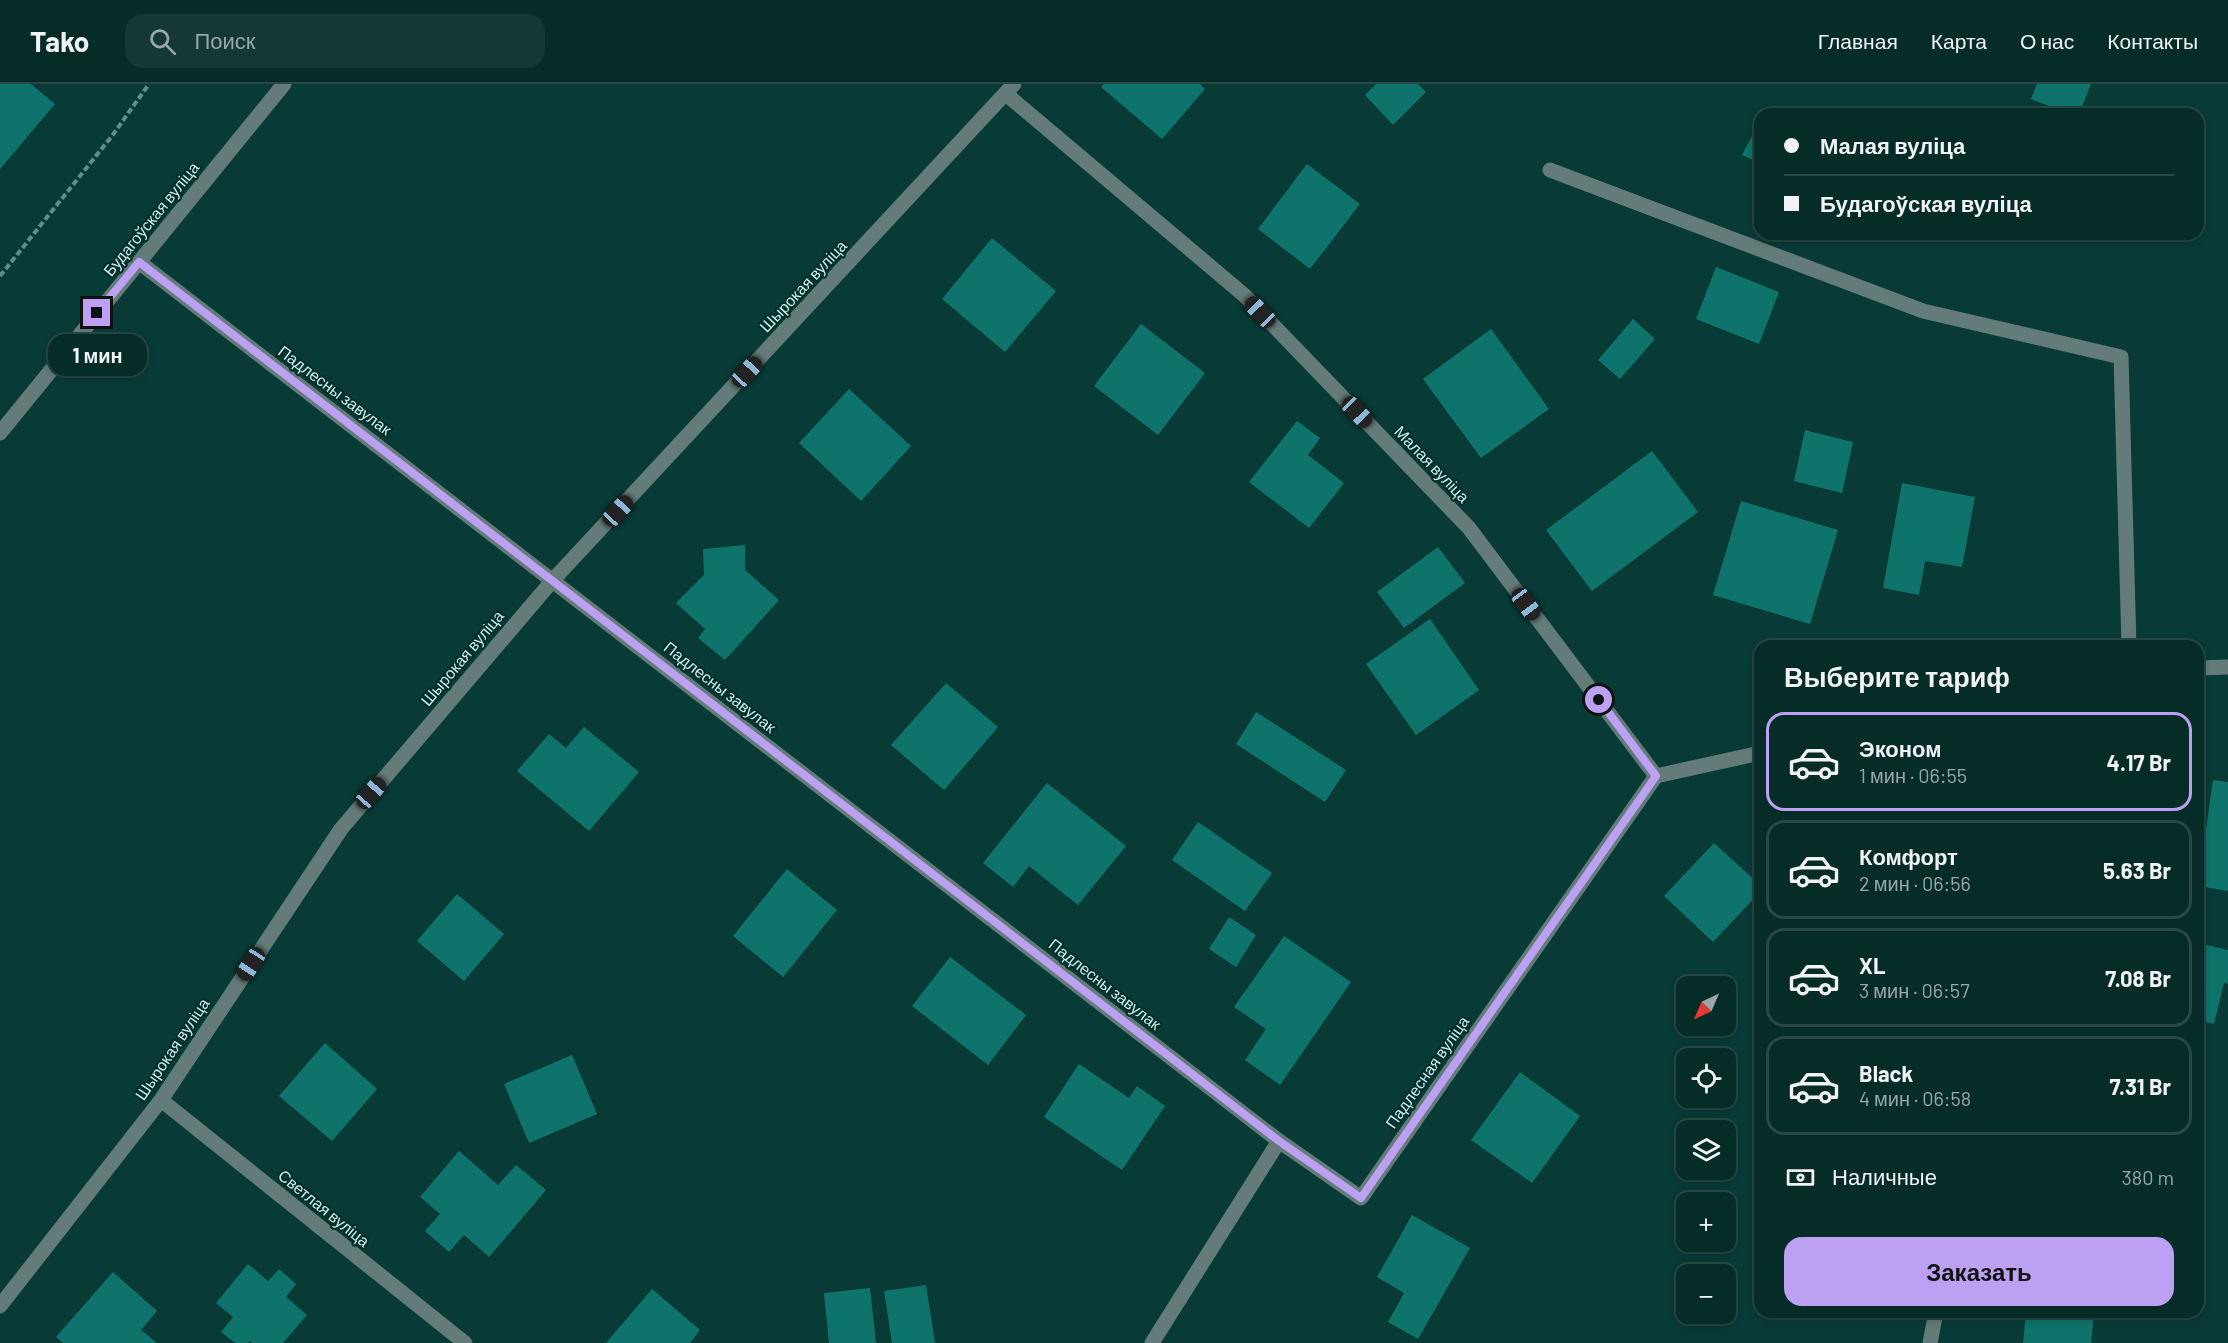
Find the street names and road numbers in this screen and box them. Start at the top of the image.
street label: Будагоўская вуліца [99,158,202,279]
street label: Шырокая вуліца [755,236,850,336]
street label: Падлесны завулак [275,341,396,439]
street label: Малая вуліца [1391,421,1474,506]
street label: Шырокая вуліца [416,606,507,709]
street label: Падлесны завулак [661,637,781,737]
street label: Падлесны завулак [1046,934,1166,1034]
street label: Шырокая вуліца [130,994,213,1103]
street label: Падлесная вуліца [1381,1012,1472,1131]
street label: Светлая вуліца [275,1165,374,1250]

